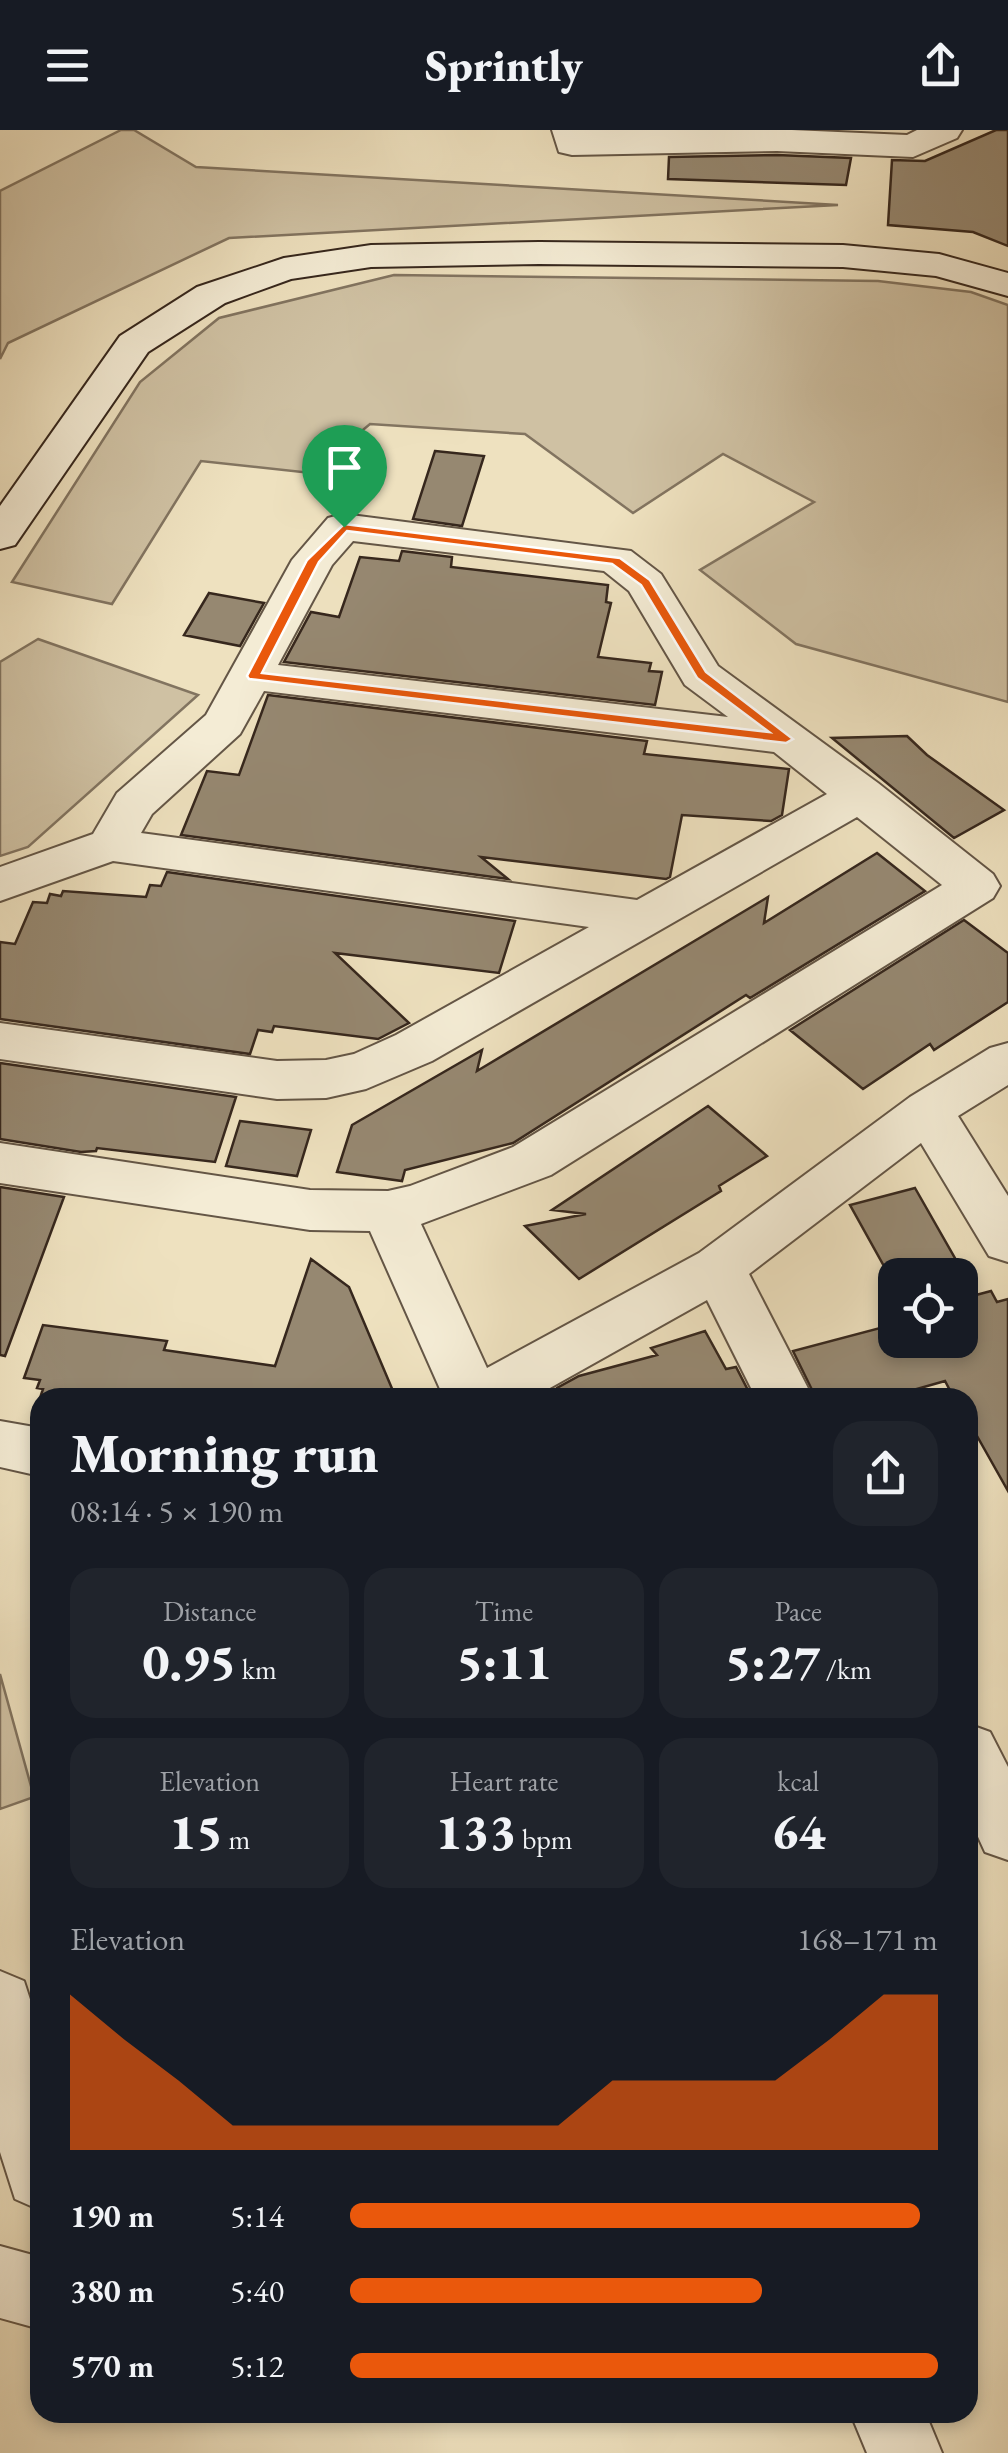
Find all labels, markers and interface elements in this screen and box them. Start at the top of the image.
text: Sprintly [425,36,583,94]
icon: menu [40,38,95,93]
icon: share [913,38,968,93]
pin [302,425,387,528]
icon: arrive [317,440,372,495]
map controls [878,1258,978,1358]
button: locate [878,1258,978,1358]
text: Morning run [70,1417,379,1488]
button: share [833,1421,938,1526]
text: 08:14 · 5 × 190 m [70,1490,283,1532]
text: Distance [163,1593,256,1629]
text: Time [475,1593,533,1629]
text: Pace [775,1593,822,1629]
text: 0.95 [143,1629,236,1694]
text: 5:11 [456,1629,552,1694]
text: 5:27 [725,1629,820,1694]
text: km [236,1651,277,1687]
text: /km [820,1651,872,1687]
text: Elevation [159,1763,260,1799]
text: Heart rate [450,1763,558,1799]
text: kcal [777,1763,819,1799]
text: 15 [169,1799,223,1864]
text: 133 [435,1799,516,1864]
text: 64 [771,1799,825,1864]
text: m [223,1821,250,1857]
text: bpm [516,1821,573,1857]
text: Elevation [70,1918,185,1960]
text: 168–171 m [797,1918,938,1960]
text: 190 m [70,2195,154,2237]
text: 5:14 [230,2195,284,2237]
text: 380 m [70,2270,154,2312]
text: 5:40 [230,2270,284,2312]
text: 570 m [70,2345,154,2387]
text: 5:12 [230,2345,284,2387]

